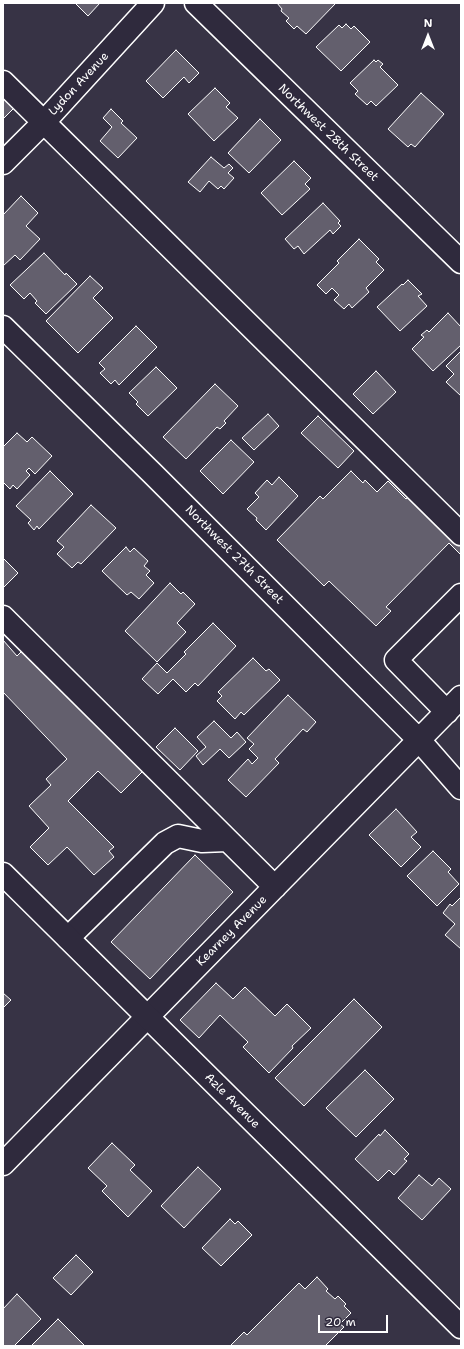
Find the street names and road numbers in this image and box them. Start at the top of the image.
street label: Lydon Avenue [46,49,112,119]
street label: Northwest 28th Street [275,81,381,185]
street label: Northwest 27th Street [182,503,286,607]
street label: Kearney Avenue [194,893,270,969]
street label: Azle Avenue [201,1070,263,1132]

